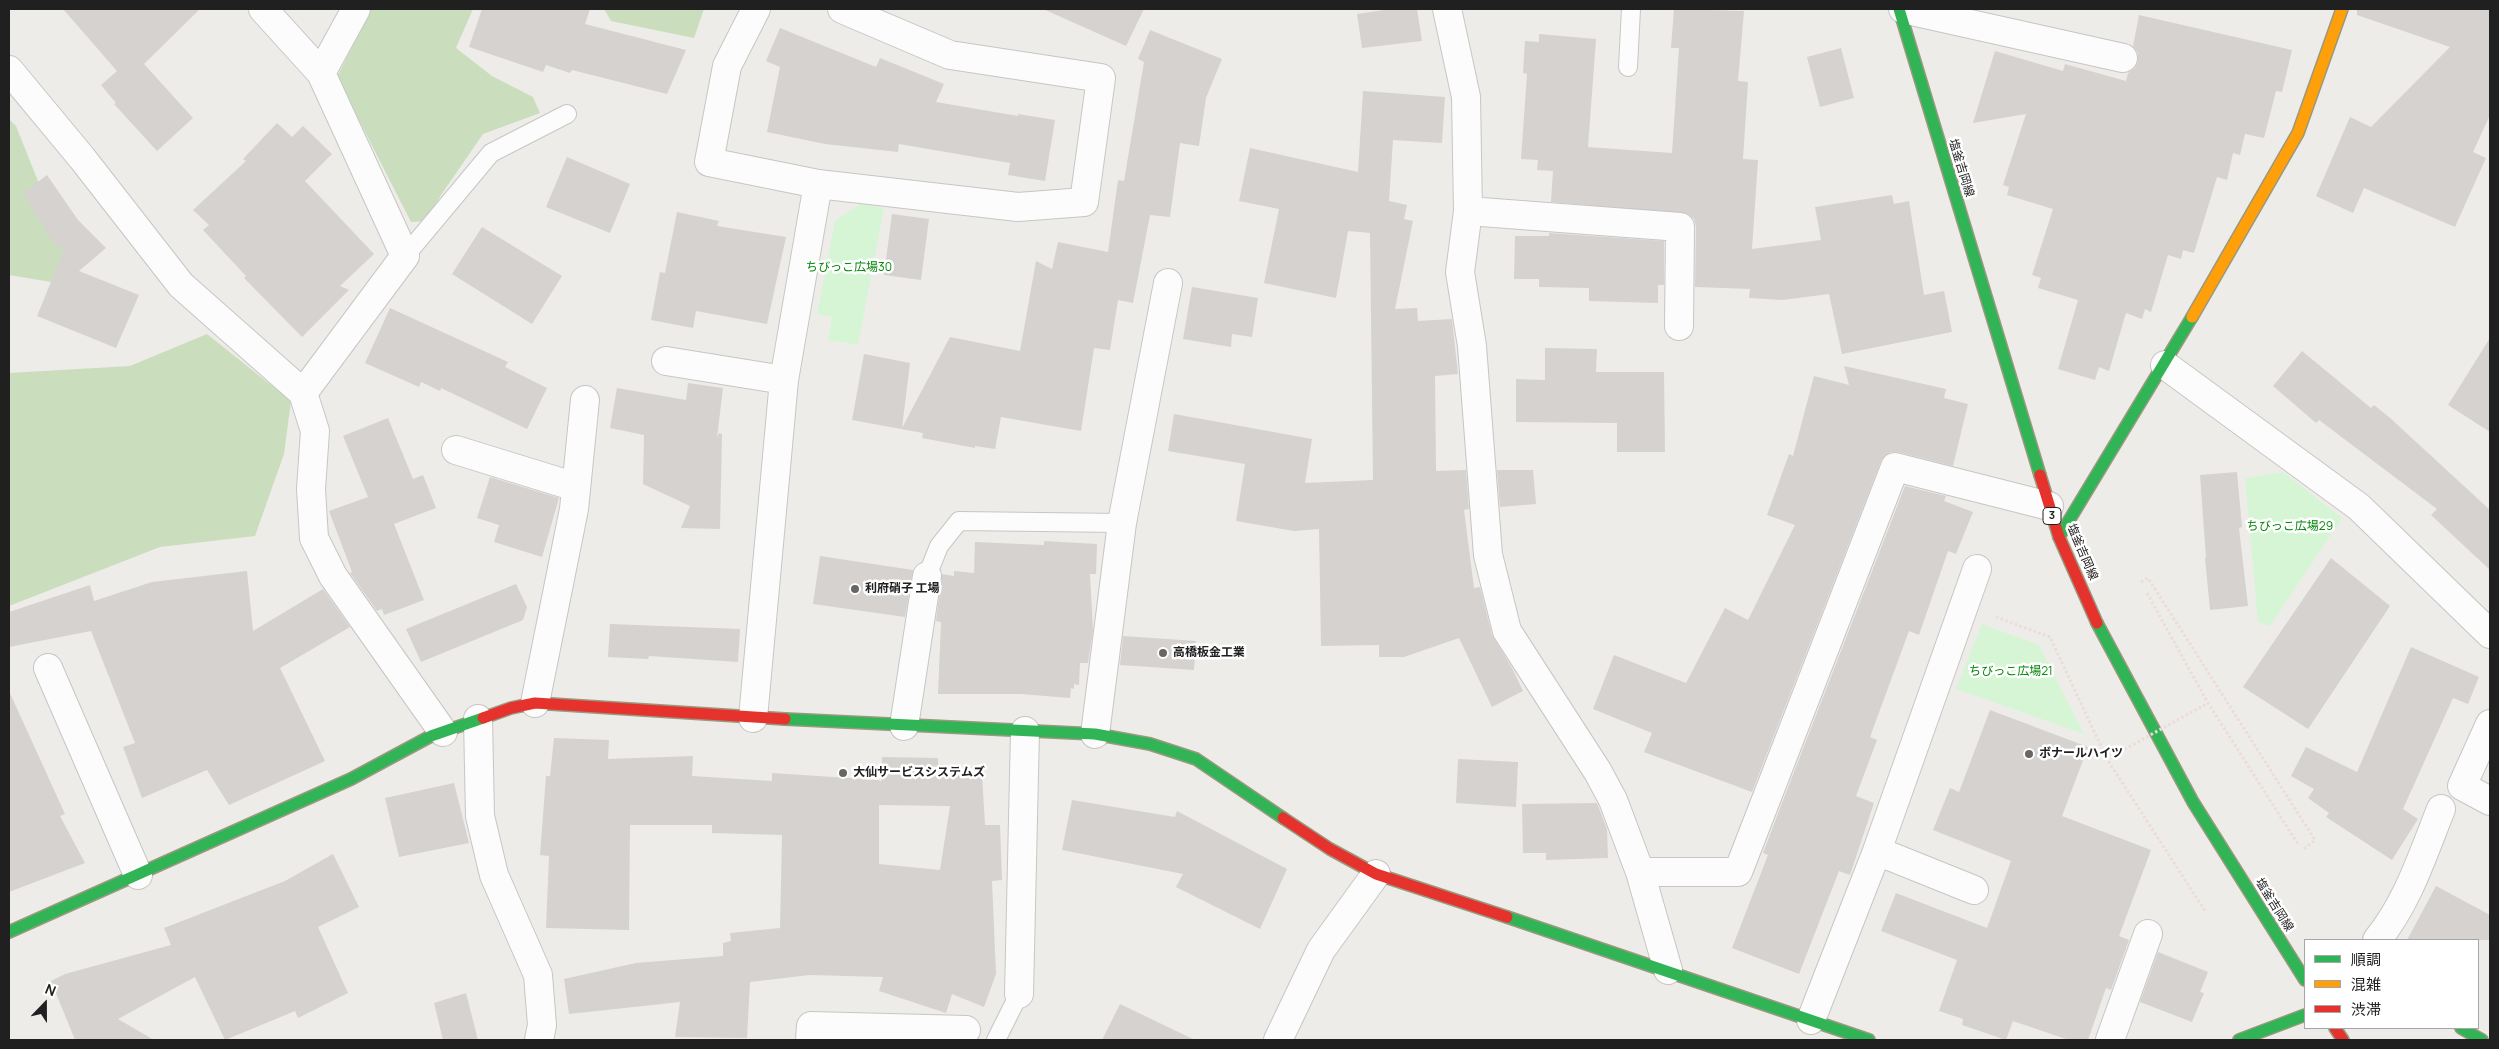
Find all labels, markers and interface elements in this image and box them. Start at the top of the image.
street label: 塩釜吉岡線 [1945,137,1977,199]
park label: ちびっこ広場30 [806,261,892,275]
road number: 3 [2043,508,2061,524]
park label: ちびっこ広場29 [2247,520,2333,534]
street label: 塩釜吉岡線 [2064,522,2100,582]
place label: 利府硝子 工場 [865,582,939,596]
marker: 利府硝子 工場 [849,583,861,595]
place label: 高橋板金工業 [1173,646,1245,660]
marker: 高橋板金工業 [1157,647,1169,659]
park label: ちびっこ広場21 [1969,665,2053,679]
place label: ボナールハイツ [2039,747,2123,761]
marker: ボナールハイツ [2023,748,2035,760]
place label: 大仙サービスシステムズ [853,766,985,780]
marker: 大仙サービスシステムズ [837,767,849,779]
street label: 塩釜吉岡線 [2252,876,2296,934]
legend [2304,939,2479,1029]
text: 順調 [2351,949,2381,970]
text: 混雑 [2351,974,2381,995]
north arrow [20,979,70,1029]
text: N [43,979,59,1000]
text: 渋滞 [2351,999,2381,1020]

